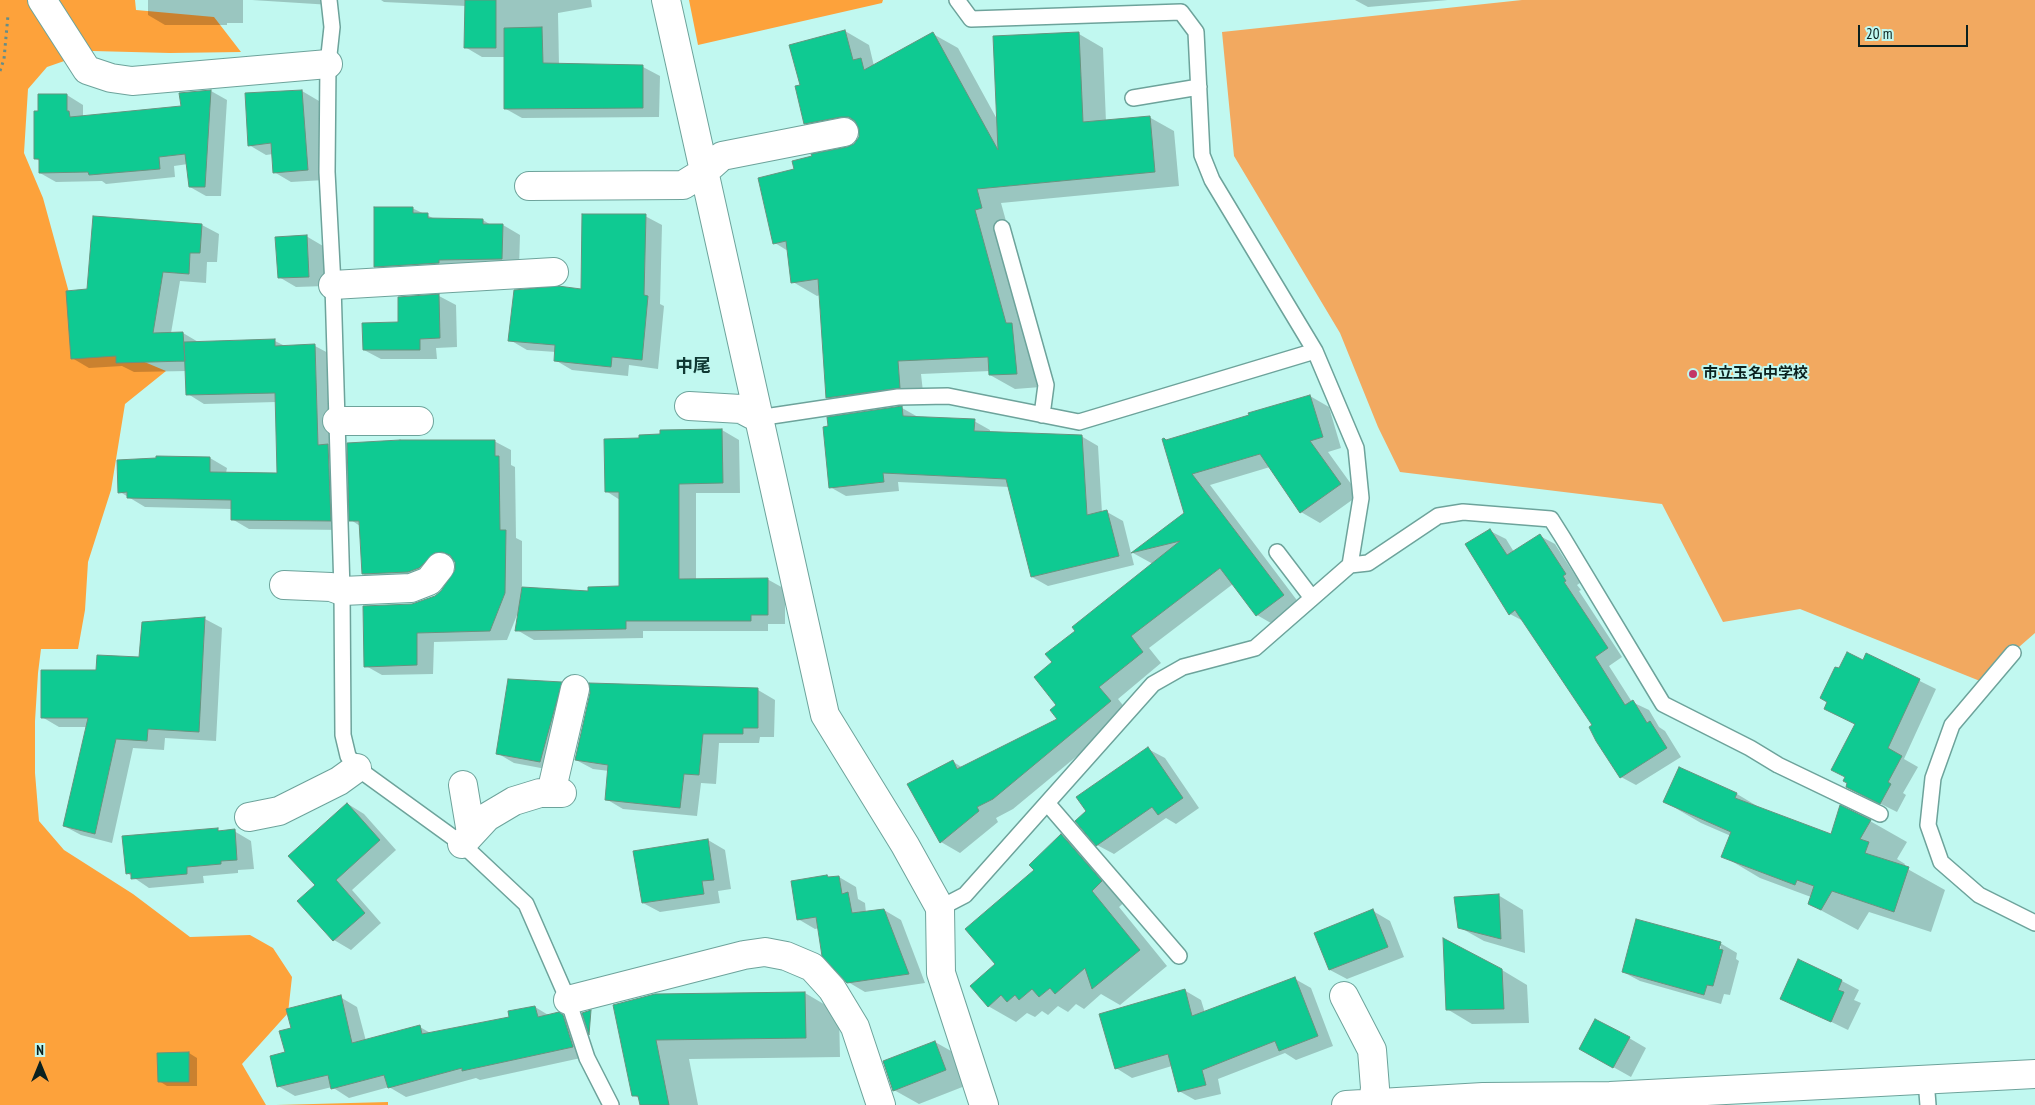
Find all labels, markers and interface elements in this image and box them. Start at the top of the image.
scale bar [1860,15,1970,47]
text: 20 m [1866,24,1892,43]
district label: 中尾 [675,356,711,378]
place label: 市立玉名中学校 [1703,365,1808,383]
marker: 市立玉名中学校 [1687,368,1699,380]
north arrow [15,1040,65,1090]
text: N [36,1041,44,1059]

